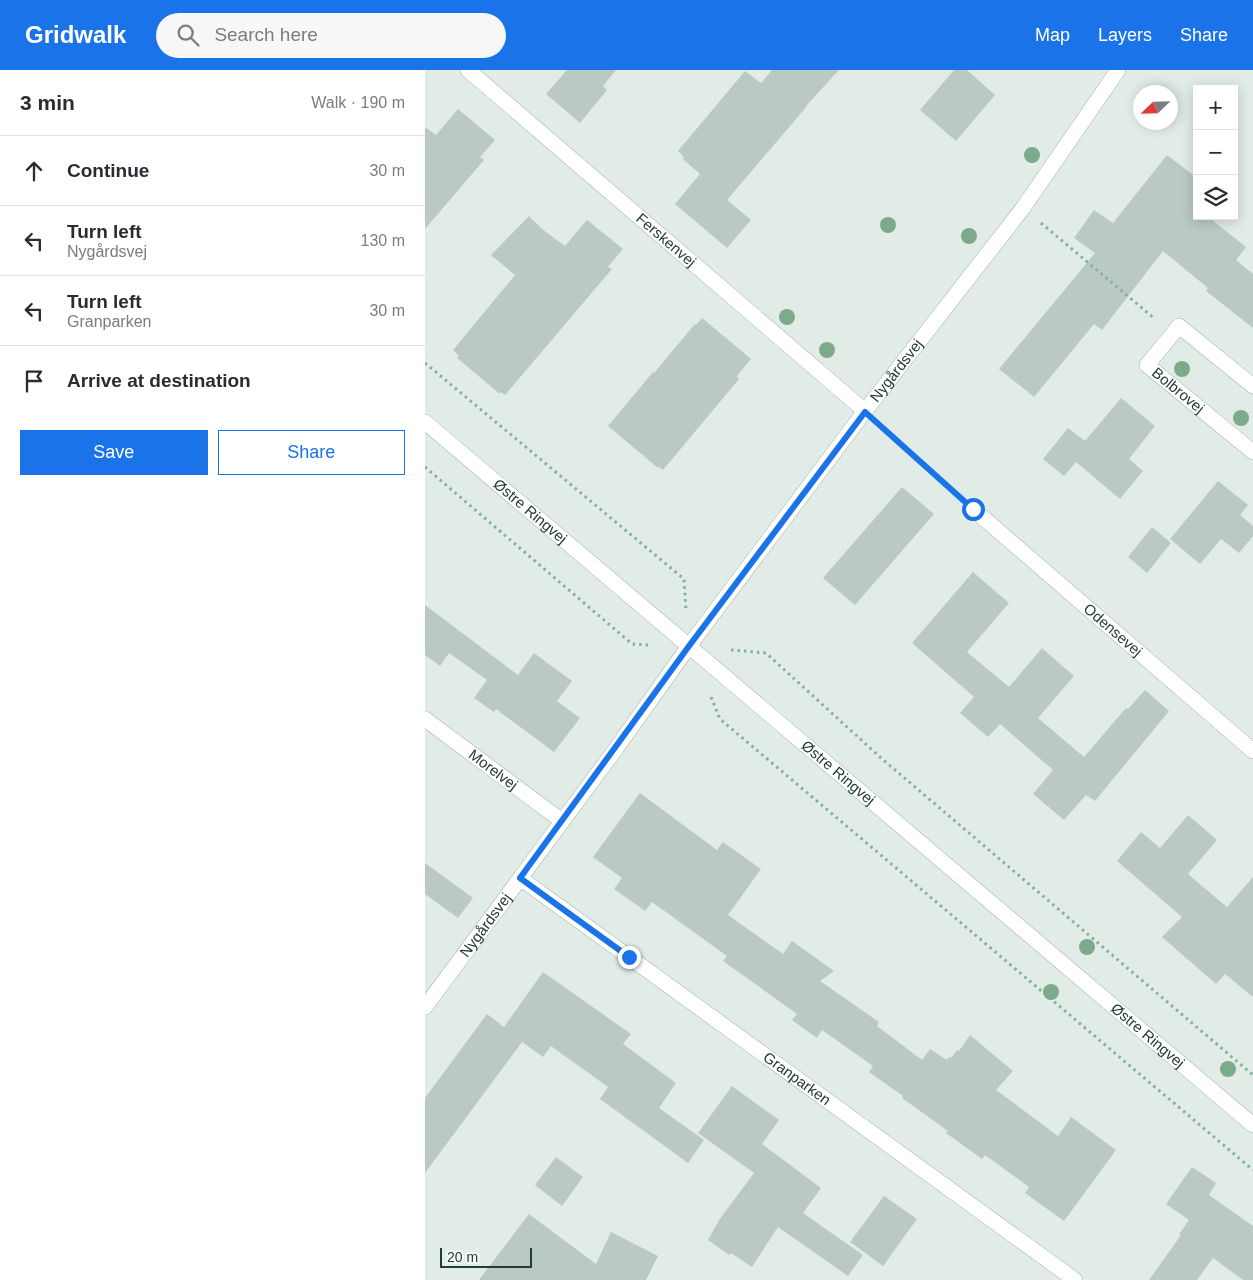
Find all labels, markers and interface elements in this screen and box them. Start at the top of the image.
search box [156,13,506,58]
text: Gridwalk [25,21,126,48]
icon: search [174,21,202,49]
text: Search here [214,24,318,45]
text: Map [1035,25,1070,45]
text: Layers [1098,25,1152,45]
text: Share [1180,25,1228,45]
north arrow [1133,85,1178,130]
map controls [1193,85,1238,220]
button: + [1193,85,1238,130]
text: 3 min [20,91,75,114]
text: Walk · 190 m [311,94,405,111]
button: − [1193,130,1238,175]
icon: ahead [20,157,48,185]
text: Continue [67,160,149,181]
text: 30 m [369,162,405,179]
button: layers [1193,175,1238,220]
street label: Ferskenvej [633,209,700,270]
text: Turn left [67,221,142,242]
icon: left [20,227,48,255]
text: 130 m [361,232,405,249]
text: Nygårdsvej [67,243,147,260]
text: Turn left [67,291,142,312]
icon: left [20,297,48,325]
text: 30 m [369,302,405,319]
text: Granparken [67,313,152,330]
street label: Nygårdsvej [866,335,926,405]
street label: Bolbrovej [1149,364,1208,417]
icon: arrive [20,367,48,395]
text: Arrive at destination [67,370,251,391]
button: Save [20,430,208,475]
button: Share [218,430,405,475]
street label: Østre Ringvej [490,475,571,547]
route start [962,498,985,521]
street label: Odensevej [1081,600,1146,659]
street label: Østre Ringvej [798,737,879,808]
street label: Morelvej [466,746,521,793]
street label: Nygårdsvej [456,889,514,960]
route end [618,946,641,969]
street label: Østre Ringvej [1108,999,1188,1071]
street label: Granparken [760,1048,834,1108]
scale bar [440,1245,533,1268]
text: 20 m [447,1249,478,1265]

